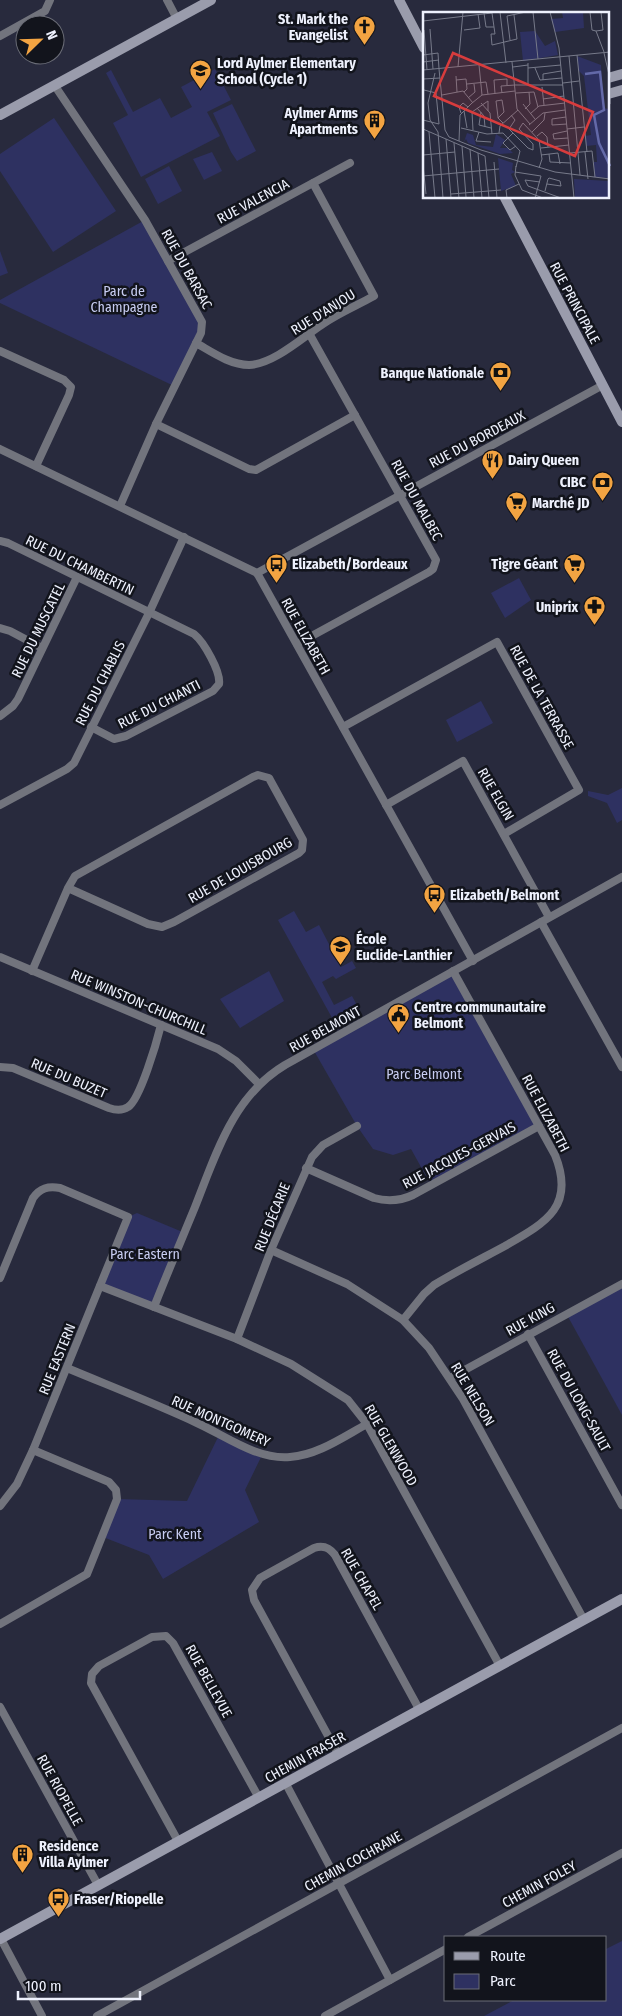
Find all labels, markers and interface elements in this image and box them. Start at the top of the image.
place label: St. Mark the Evangelist [278,11,349,44]
inset map [423,12,610,199]
north arrow [15,15,65,65]
church icon: St. Mark the Evangelist [352,15,376,46]
text: N [42,28,61,42]
place label: Lord Aylmer Elementary School (Cycle 1) [217,55,356,88]
school or university icon: Lord Aylmer Elementary School (Cycle 1) [189,59,213,90]
place label: Aylmer Arms Apartments [284,105,358,138]
building icon: Aylmer Arms Apartments [362,109,386,140]
street label: RUE VALENCIA [214,175,293,228]
street label: RUE DU BARSAC [158,226,216,312]
street label: RUE PRINCIPALE [546,259,603,347]
park label: Parc de Champagne [91,283,158,316]
street label: RUE D'ANJOU [288,286,359,339]
bank icon: Banque Nationale [488,361,512,392]
place label: Banque Nationale [381,365,484,382]
street label: RUE DU BORDEAUX [426,407,528,472]
restaurant icon: Dairy Queen [480,448,504,479]
place label: Dairy Queen [508,452,579,469]
street label: RUE DU MALBEC [387,457,446,544]
bank icon: CIBC [590,470,614,501]
place label: CIBC [560,474,587,491]
supermarket icon: Marché JD [504,491,528,522]
place label: Marché JD [532,495,590,512]
street label: RUE DU CHAMBERTIN [23,532,137,599]
bus stop icon: Elizabeth/Bordeaux [264,552,288,583]
supermarket icon: Tigre Géant [562,552,586,583]
place label: Elizabeth/Bordeaux [292,556,408,573]
place label: Tigre Géant [491,556,559,573]
street label: RUE DU MUSCATEL [8,580,69,680]
street label: RUE ELIZABETH [277,595,334,678]
pharmacy icon: Uniprix [582,595,606,626]
place label: Uniprix [536,599,578,616]
street label: RUE DU CHABLIS [72,638,129,728]
street label: RUE DE LA TERRASSE [506,642,577,753]
street label: RUE DU CHIANTI [115,676,203,733]
street label: RUE ELGIN [474,765,517,824]
street label: RUE DE LOUISBOURG [185,834,295,907]
bus stop icon: Elizabeth/Belmont [422,883,446,914]
place label: Elizabeth/Belmont [450,887,560,904]
place label: École Euclide-Lanthier [356,930,453,964]
school or university icon: École Euclide-Lanthier [328,935,352,966]
street label: RUE WINSTON-CHURCHILL [68,966,209,1039]
place label: Centre communautaire Belmont [414,999,546,1032]
street label: RUE BELMONT [286,1002,365,1056]
public building icon: Centre communautaire Belmont [386,1003,410,1034]
street label: RUE DU BUZET [28,1055,110,1102]
park label: Parc Belmont [386,1066,462,1083]
street label: RUE ELIZABETH [518,1072,573,1155]
street label: RUE JACQUES-GERVAIS [400,1118,519,1193]
street label: RUE DÉCARIE [250,1180,294,1254]
park label: Parc Eastern [110,1246,180,1263]
street label: RUE KING [503,1299,558,1340]
street label: RUE EASTERN [35,1321,79,1397]
street label: RUE DU LONG-SAULT [543,1346,614,1455]
street label: RUE NELSON [447,1359,498,1429]
street label: RUE MONTGOMERY [169,1392,273,1451]
street label: RUE GLENWOOD [360,1402,421,1489]
park label: Parc Kent [148,1526,202,1543]
street label: RUE CHAPEL [337,1545,386,1613]
street label: RUE BELLEVUE [182,1642,236,1721]
street label: CHEMIN FRASER [262,1728,349,1787]
street label: RUE RIOPELLE [33,1752,86,1829]
street label: CHEMIN COCHRANE [302,1827,405,1895]
place label: Residence Villa Aylmer [38,1838,109,1871]
building icon: Residence Villa Aylmer [11,1842,35,1873]
street label: CHEMIN FOLEY [499,1857,579,1912]
bus stop icon: Fraser/Riopelle [46,1887,70,1918]
place label: Fraser/Riopelle [74,1891,164,1908]
legend [444,1936,607,2001]
text: Route [490,1947,526,1965]
scale bar [18,1968,140,2000]
text: Parc [490,1972,516,1990]
text: 100 m [25,1977,62,1995]

